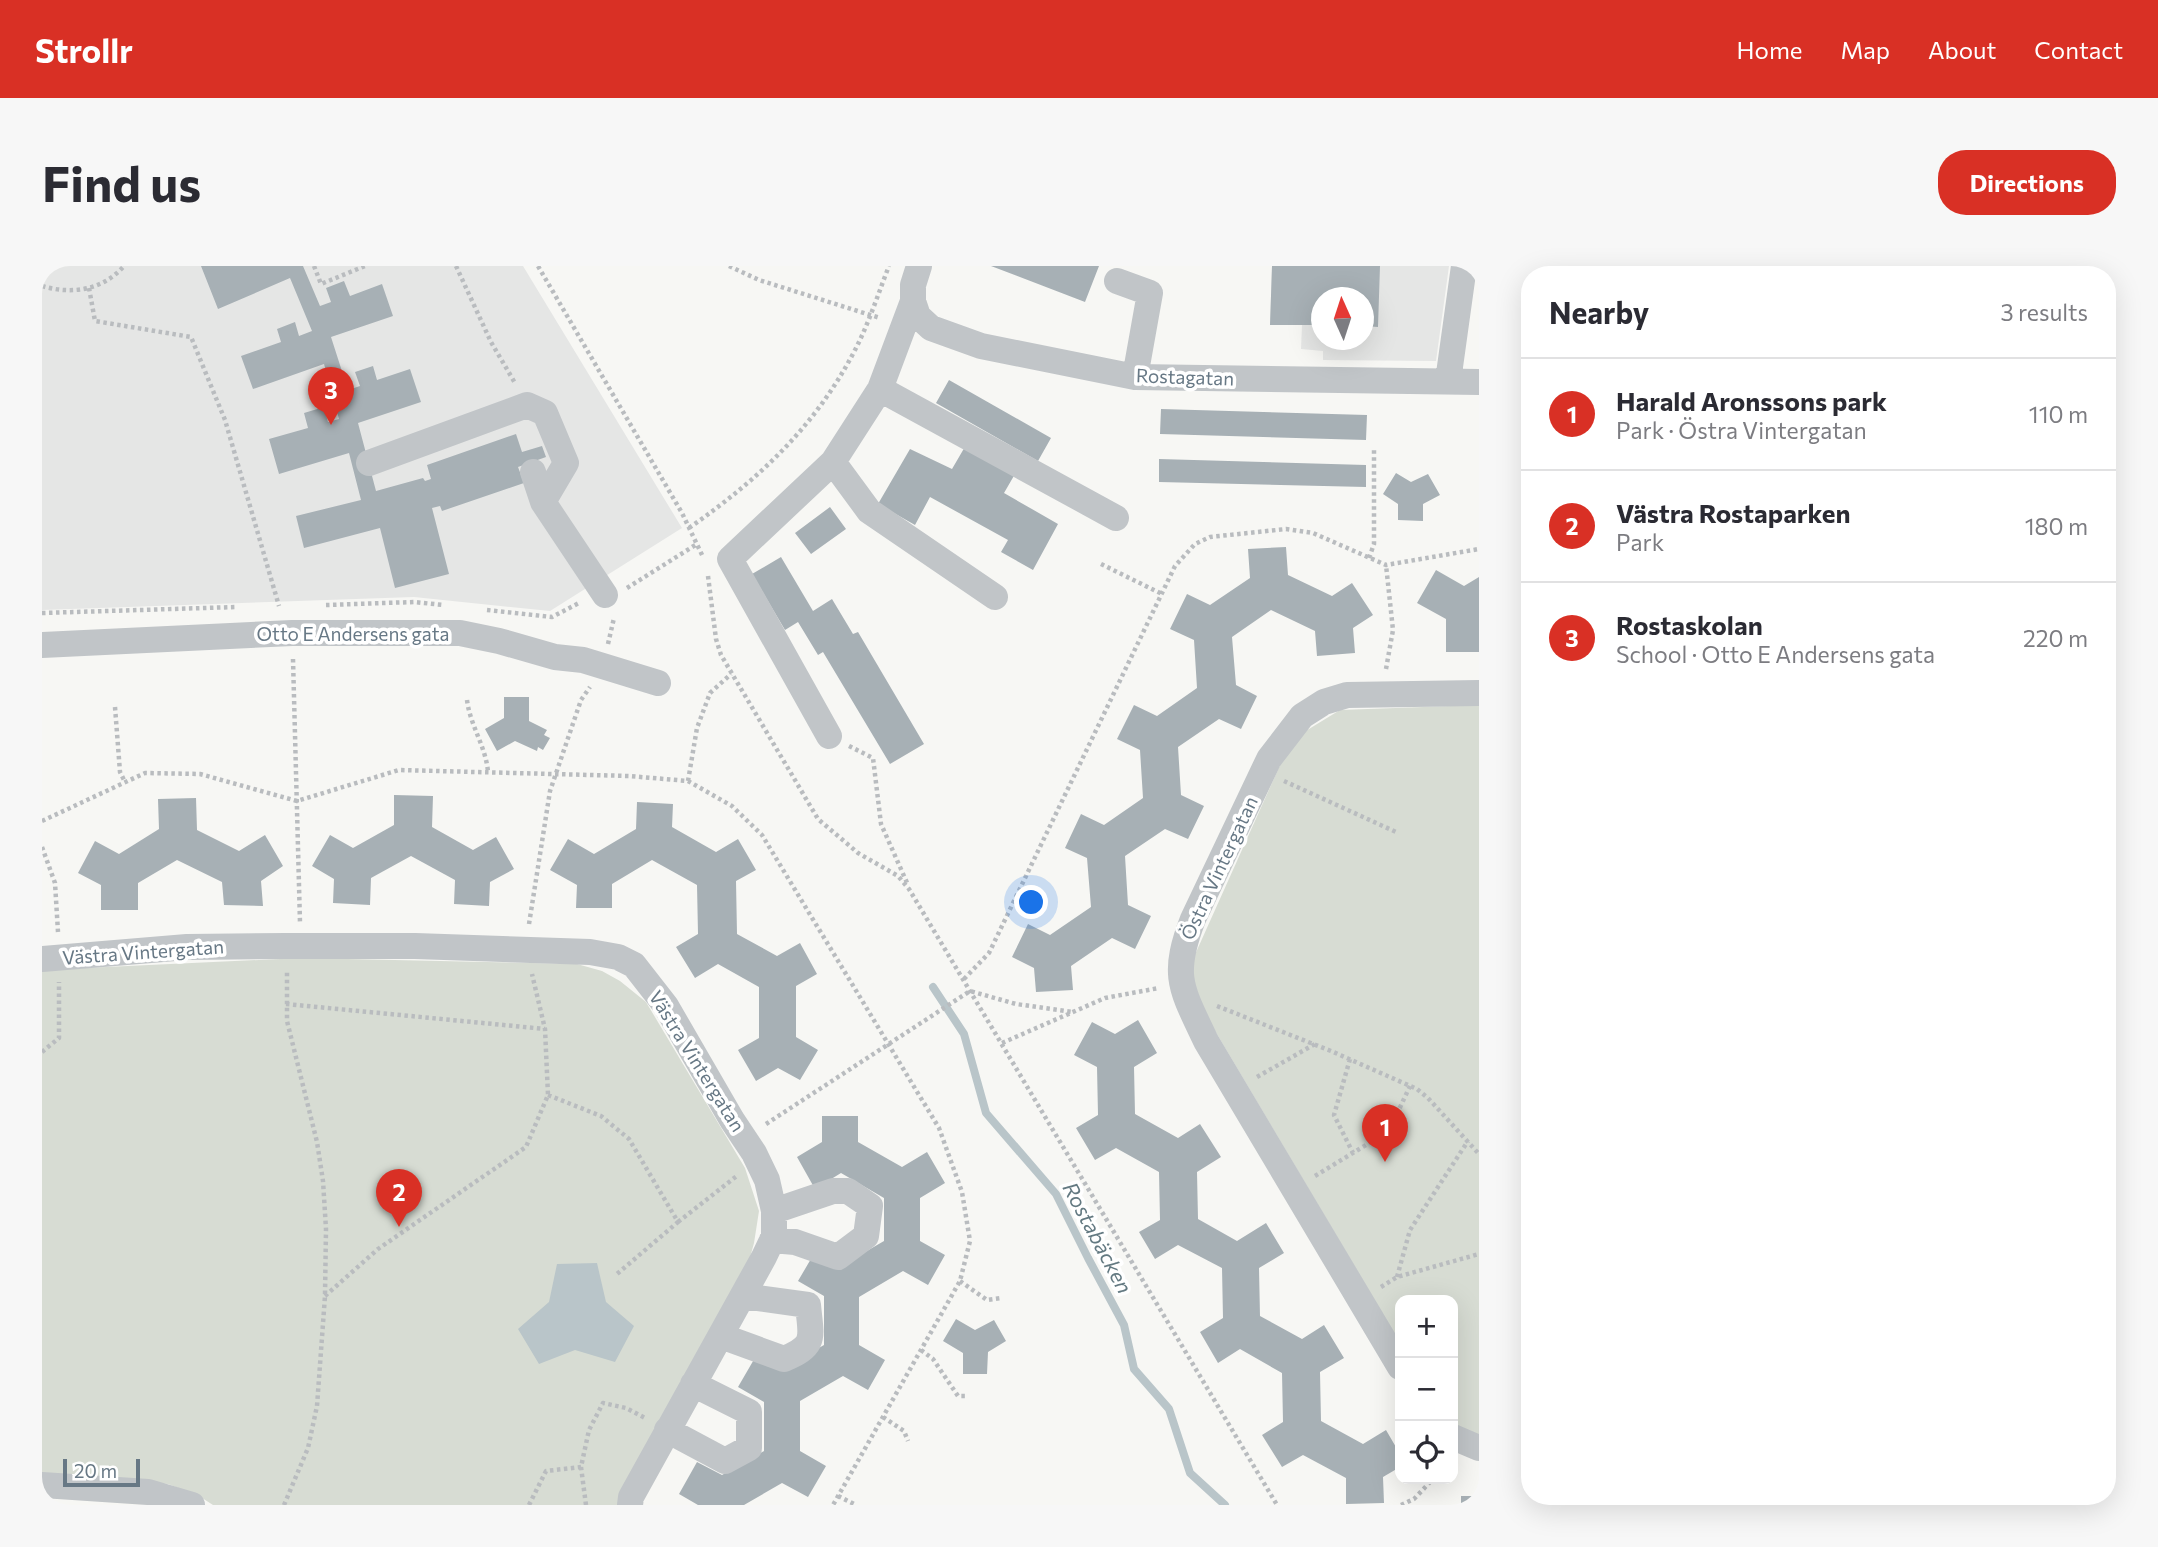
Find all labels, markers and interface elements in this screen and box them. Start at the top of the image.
text: Strollr [35,29,133,70]
text: Home [1737,35,1803,64]
text: Map [1841,35,1890,64]
text: About [1928,35,1996,64]
text: Contact [2034,35,2123,64]
button: Directions [1938,150,2116,215]
text: Find us [42,152,201,212]
north arrow [1311,287,1374,350]
text: Nearby [1549,293,1649,330]
text: 3 results [2001,298,2088,326]
street label: Rostagatan [1135,363,1235,390]
pin: 3 [308,367,354,425]
text: Harald Aronssons park [1616,385,1887,416]
text: 1 [1567,400,1577,428]
text: 110 m [2029,400,2088,428]
text: Park · Östra Vintergatan [1616,416,1867,444]
text: Västra Rostaparken [1616,497,1851,528]
text: 2 [1565,512,1579,540]
text: 180 m [2025,512,2088,540]
text: Park [1616,528,1664,556]
text: Rostaskolan [1616,609,1763,640]
street label: Otto E Andersens gata [257,622,449,645]
text: 3 [1565,624,1579,652]
text: 220 m [2023,624,2088,652]
text: School · Otto E Andersens gata [1616,640,1935,668]
street label: Östra Vintergatan [1175,792,1262,943]
your location [1014,885,1048,919]
street label: Västra Vintergatan [61,934,225,969]
street label: Västra Vintergatan [645,986,750,1136]
pin: 1 [1362,1104,1408,1162]
pin: 2 [376,1169,422,1227]
water label: Rostabäcken [1059,1177,1138,1297]
map controls [1395,1295,1458,1484]
button: + [1395,1295,1458,1358]
button: − [1395,1358,1458,1421]
button: locate [1395,1421,1458,1484]
scale bar [63,1456,140,1488]
text: 20 m [74,1459,117,1482]

